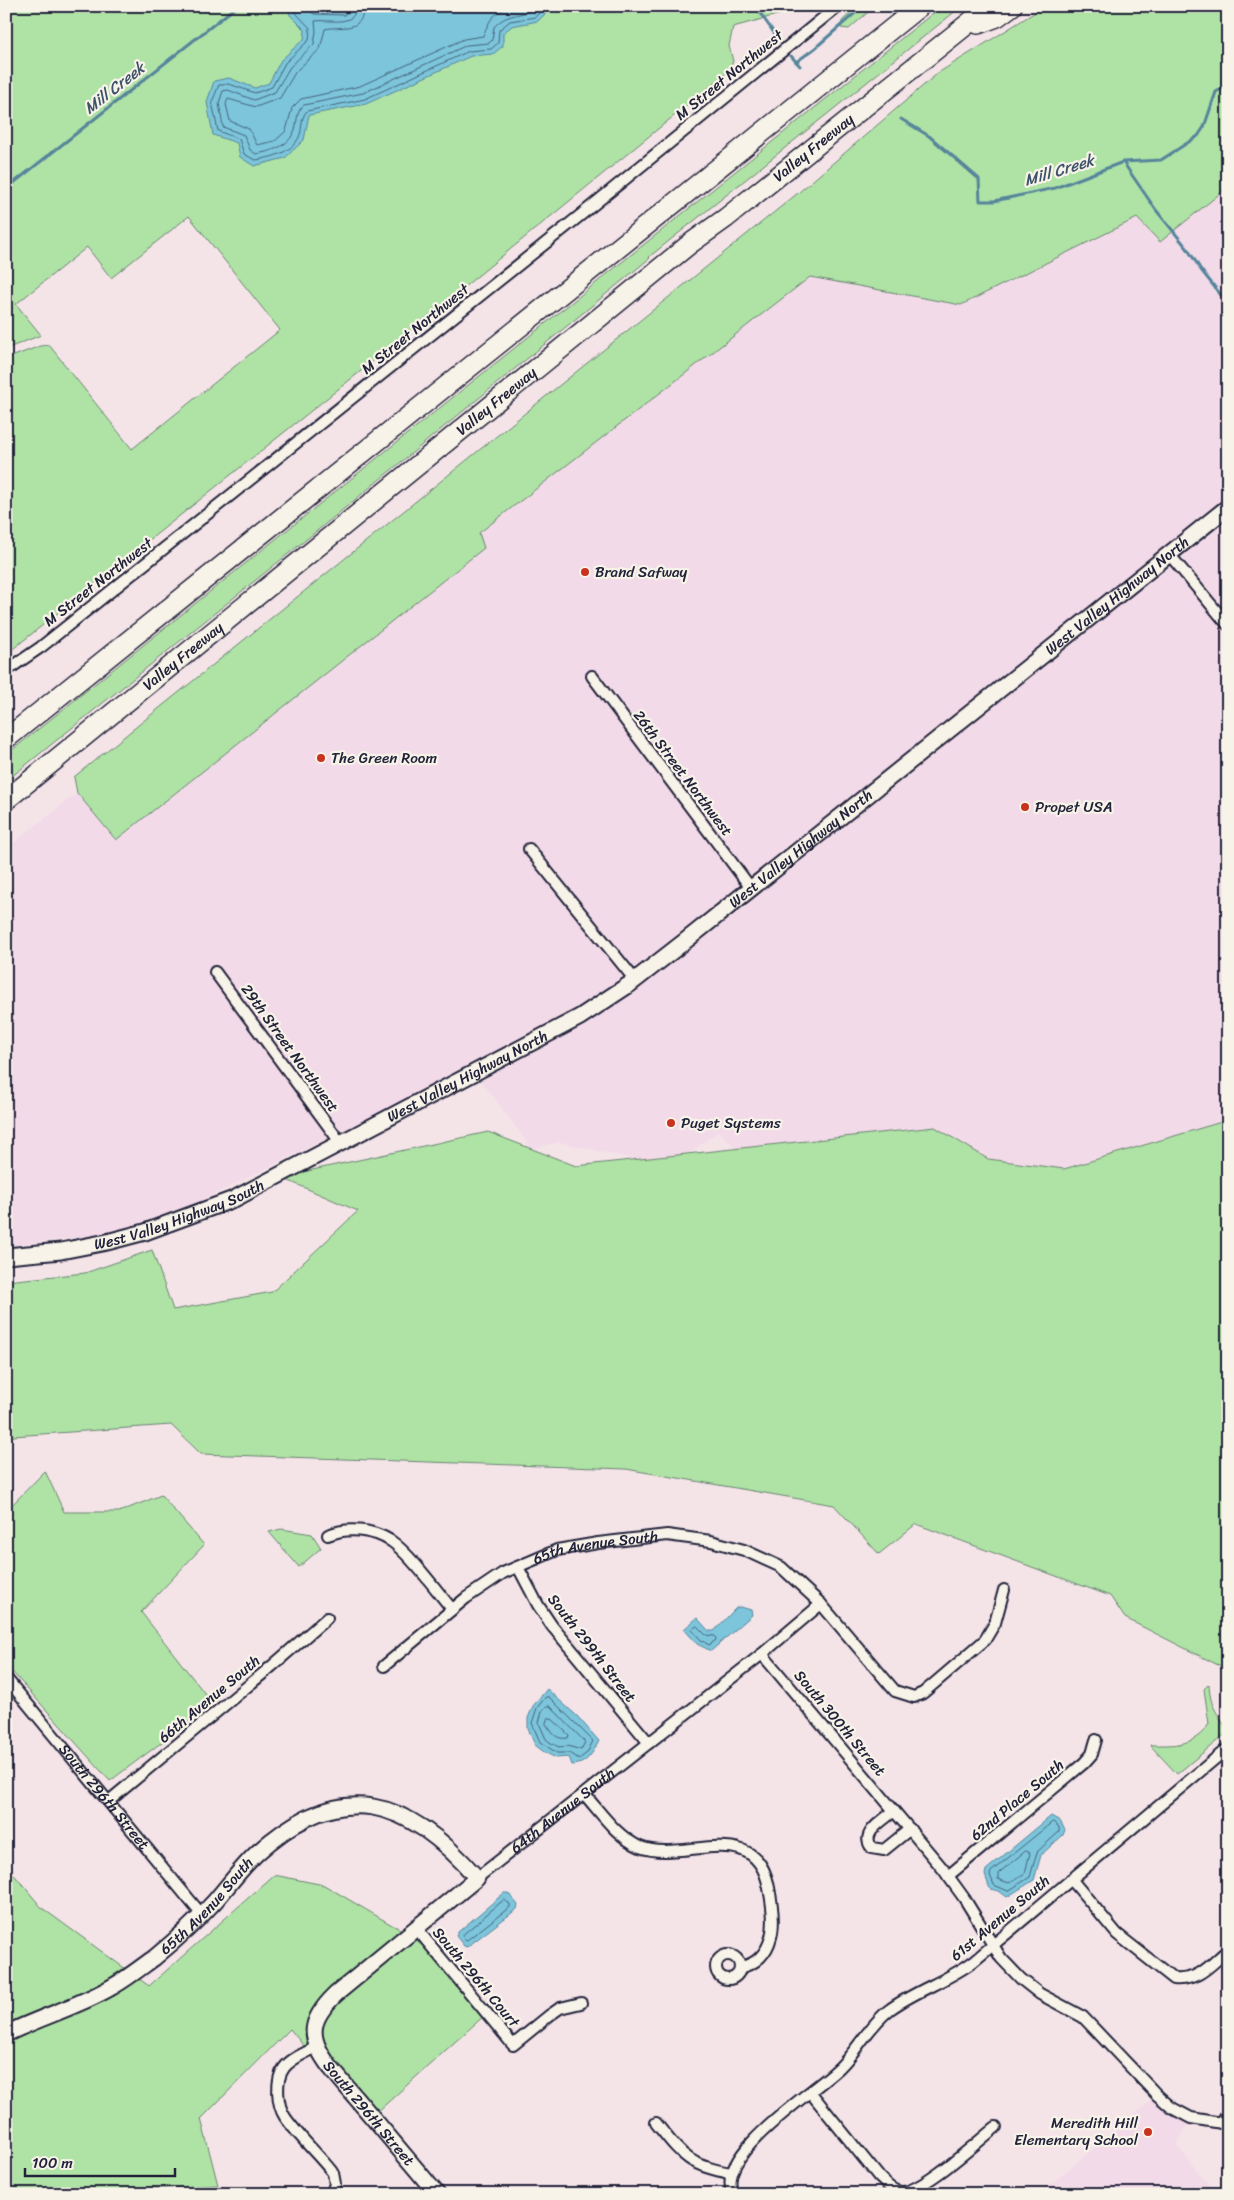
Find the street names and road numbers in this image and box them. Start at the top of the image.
street label: M Street Northwest [669,22,790,127]
street label: Valley Freeway [767,107,860,189]
street label: M Street Northwest [355,276,476,381]
street label: Valley Freeway [450,360,543,442]
street label: M Street Northwest [38,530,159,633]
street label: West Valley Highway North [1039,530,1195,662]
street label: Valley Freeway [137,615,229,697]
street label: 26th Street Northwest [627,704,740,842]
street label: West Valley Highway North [723,783,879,915]
street label: 29th Street Northwest [234,978,346,1118]
street label: West Valley Highway North [382,1023,553,1129]
street label: West Valley Highway South [92,1172,269,1257]
street label: 65th Avenue South [528,1523,659,1572]
street label: South 299th Street [541,1588,643,1709]
street label: 66th Avenue South [152,1648,266,1750]
street label: South 300th Street [787,1664,893,1782]
street label: South 296th Street [52,1738,156,1856]
street label: 62nd Place South [964,1753,1070,1847]
street label: 64th Avenue South [504,1761,621,1860]
street label: 65th Avenue South [154,1851,260,1961]
street label: 61st Avenue South [944,1868,1056,1968]
street label: South 296th Court [426,1921,527,2034]
street label: South 296th Street [316,2055,421,2172]

